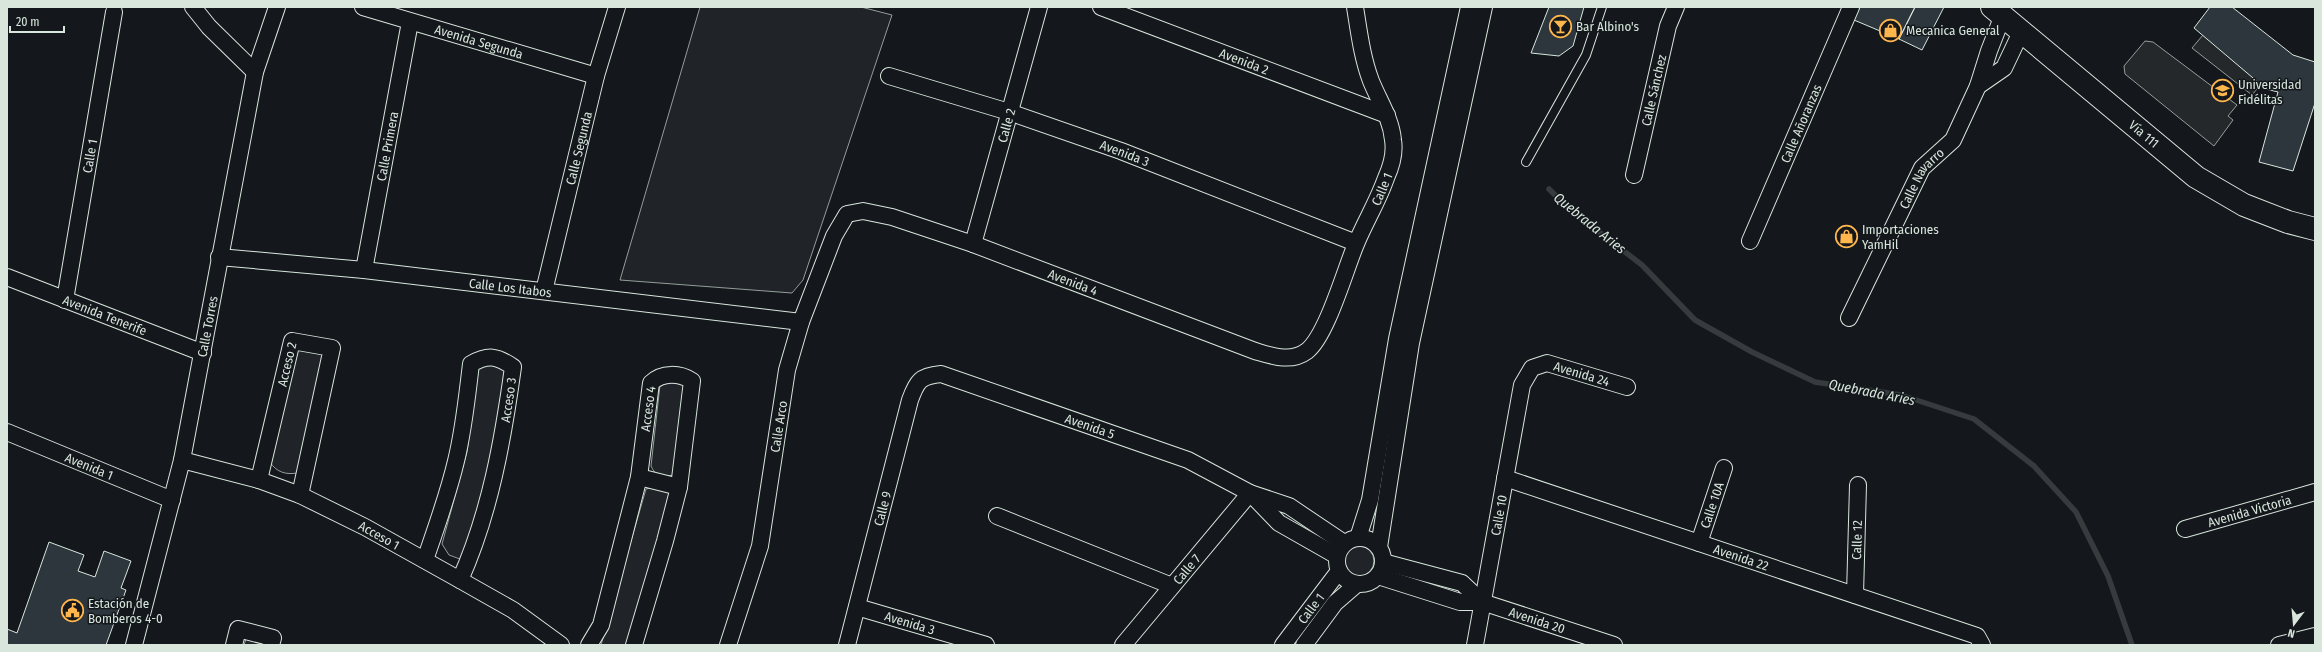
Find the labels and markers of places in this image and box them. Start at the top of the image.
bar icon: Bar Albino's [1547,13,1573,39]
shop icon: Mecanica General [1877,17,1903,43]
place label: Bar Albino's [1576,19,1640,34]
place label: Mecanica General [1906,23,2000,38]
place label: Universidad Fidélitas [2238,77,2301,107]
school or university icon: Universidad Fidélitas [2209,78,2235,104]
place label: Importaciones YamHil [1862,222,1939,252]
shop icon: Importaciones YamHil [1834,223,1860,249]
place label: Estación de Bomberos 4-0 [88,596,163,626]
public building icon: Estación de Bomberos 4-0 [59,597,85,623]

